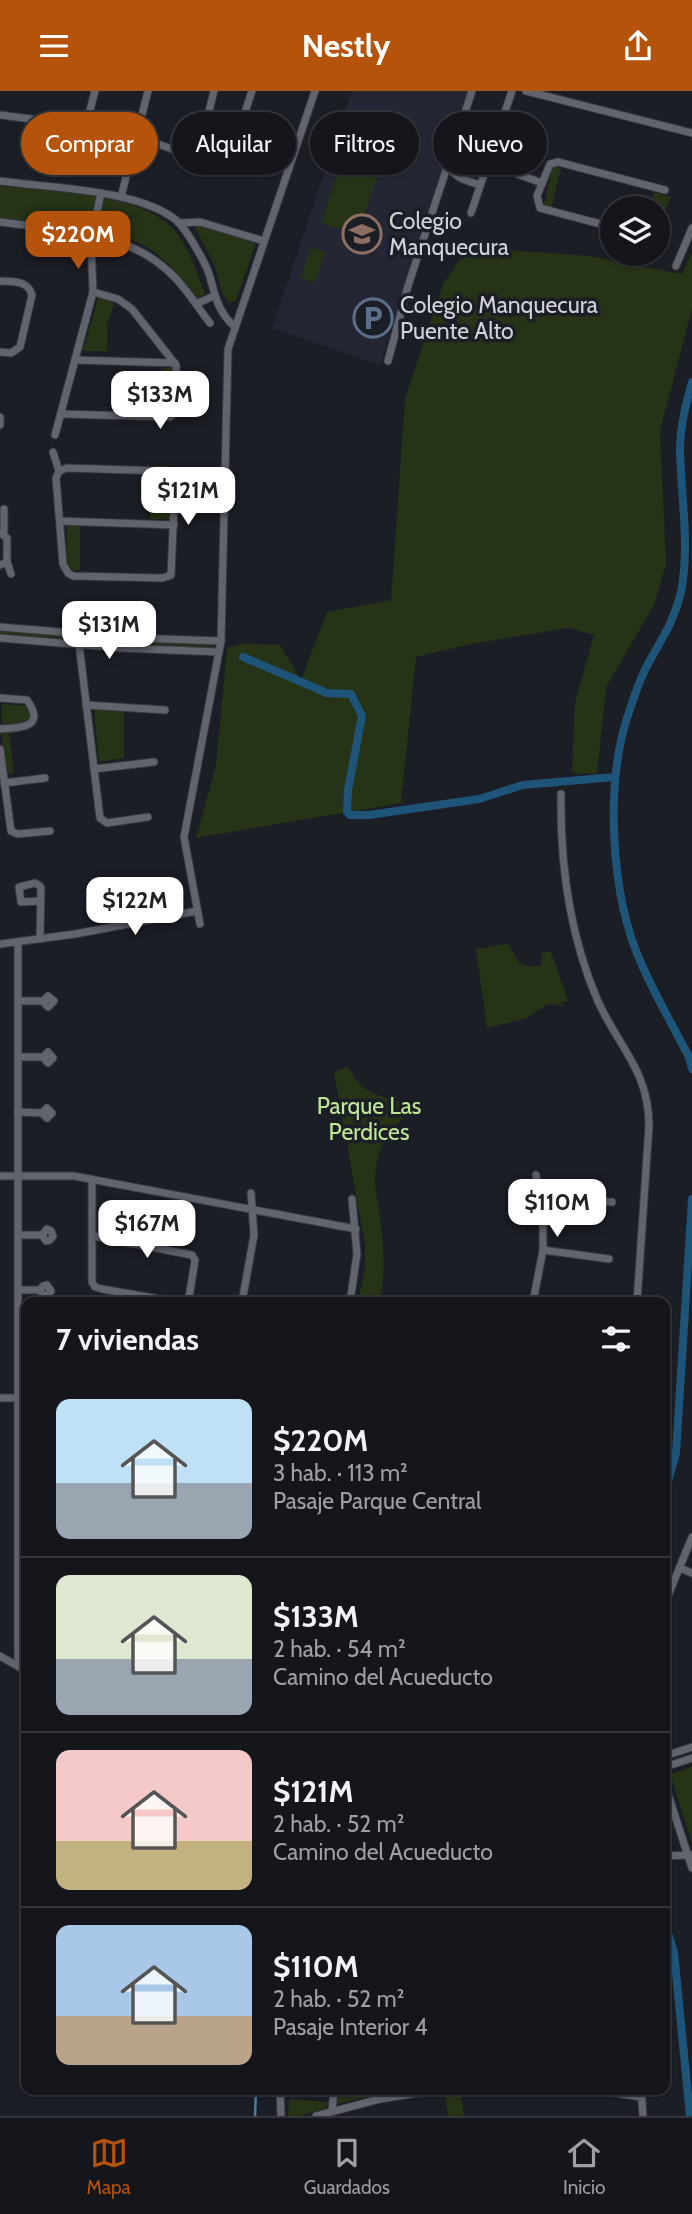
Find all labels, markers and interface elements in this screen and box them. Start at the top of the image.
text: Nestly [302,26,390,65]
icon: menu [35,27,73,65]
icon: share [619,27,657,65]
chip: Comprar [21,112,158,175]
chip: Alquilar [172,112,296,175]
chip: Filtros [310,112,419,175]
chip: Nuevo [433,112,547,175]
map controls [600,196,670,266]
button: layers [600,196,670,266]
place label: Colegio Manquecura [389,207,509,261]
pin: $220M [29,211,127,271]
school or university icon: Colegio Manquecura [341,213,383,255]
text: $220M [41,220,115,248]
place label: Colegio Manquecura Puente Alto [400,291,598,345]
parking icon: Colegio Manquecura Puente Alto [352,297,394,339]
pin: $133M [111,371,209,431]
text: $133M [127,380,193,408]
pin: $121M [139,467,237,527]
text: $121M [157,476,219,504]
pin: $131M [60,601,158,661]
text: $131M [78,610,140,638]
pin: $122M [86,877,184,937]
text: $122M [102,886,168,914]
park label: Parque Las Perdices [317,1092,421,1146]
pin: $110M [508,1179,606,1239]
text: $110M [524,1188,590,1216]
pin: $167M [98,1201,196,1260]
text: $167M [114,1209,180,1237]
icon: filters [597,1320,635,1358]
text: 7 viviendas [56,1321,199,1358]
text: $220M [273,1422,368,1459]
icon: home [112,1427,196,1511]
text: 3 hab. · 113 m² [273,1459,408,1487]
text: Pasaje Parque Central [273,1487,482,1515]
text: $133M [273,1598,359,1635]
icon: home [112,1603,196,1687]
text: 2 hab. · 54 m² [273,1635,406,1663]
text: Camino del Acueducto [273,1663,493,1691]
text: $121M [273,1773,353,1810]
icon: home [112,1778,196,1862]
text: 2 hab. · 52 m² [273,1810,404,1838]
text: Camino del Acueducto [273,1838,493,1866]
text: $110M [273,1948,359,1985]
icon: home [112,1953,196,2037]
text: 2 hab. · 52 m² [273,1985,404,2013]
text: Pasaje Interior 4 [273,2013,428,2041]
tab: Mapa [87,2134,131,2199]
tab: Guardados [304,2134,390,2199]
tab: Inicio [563,2134,605,2199]

